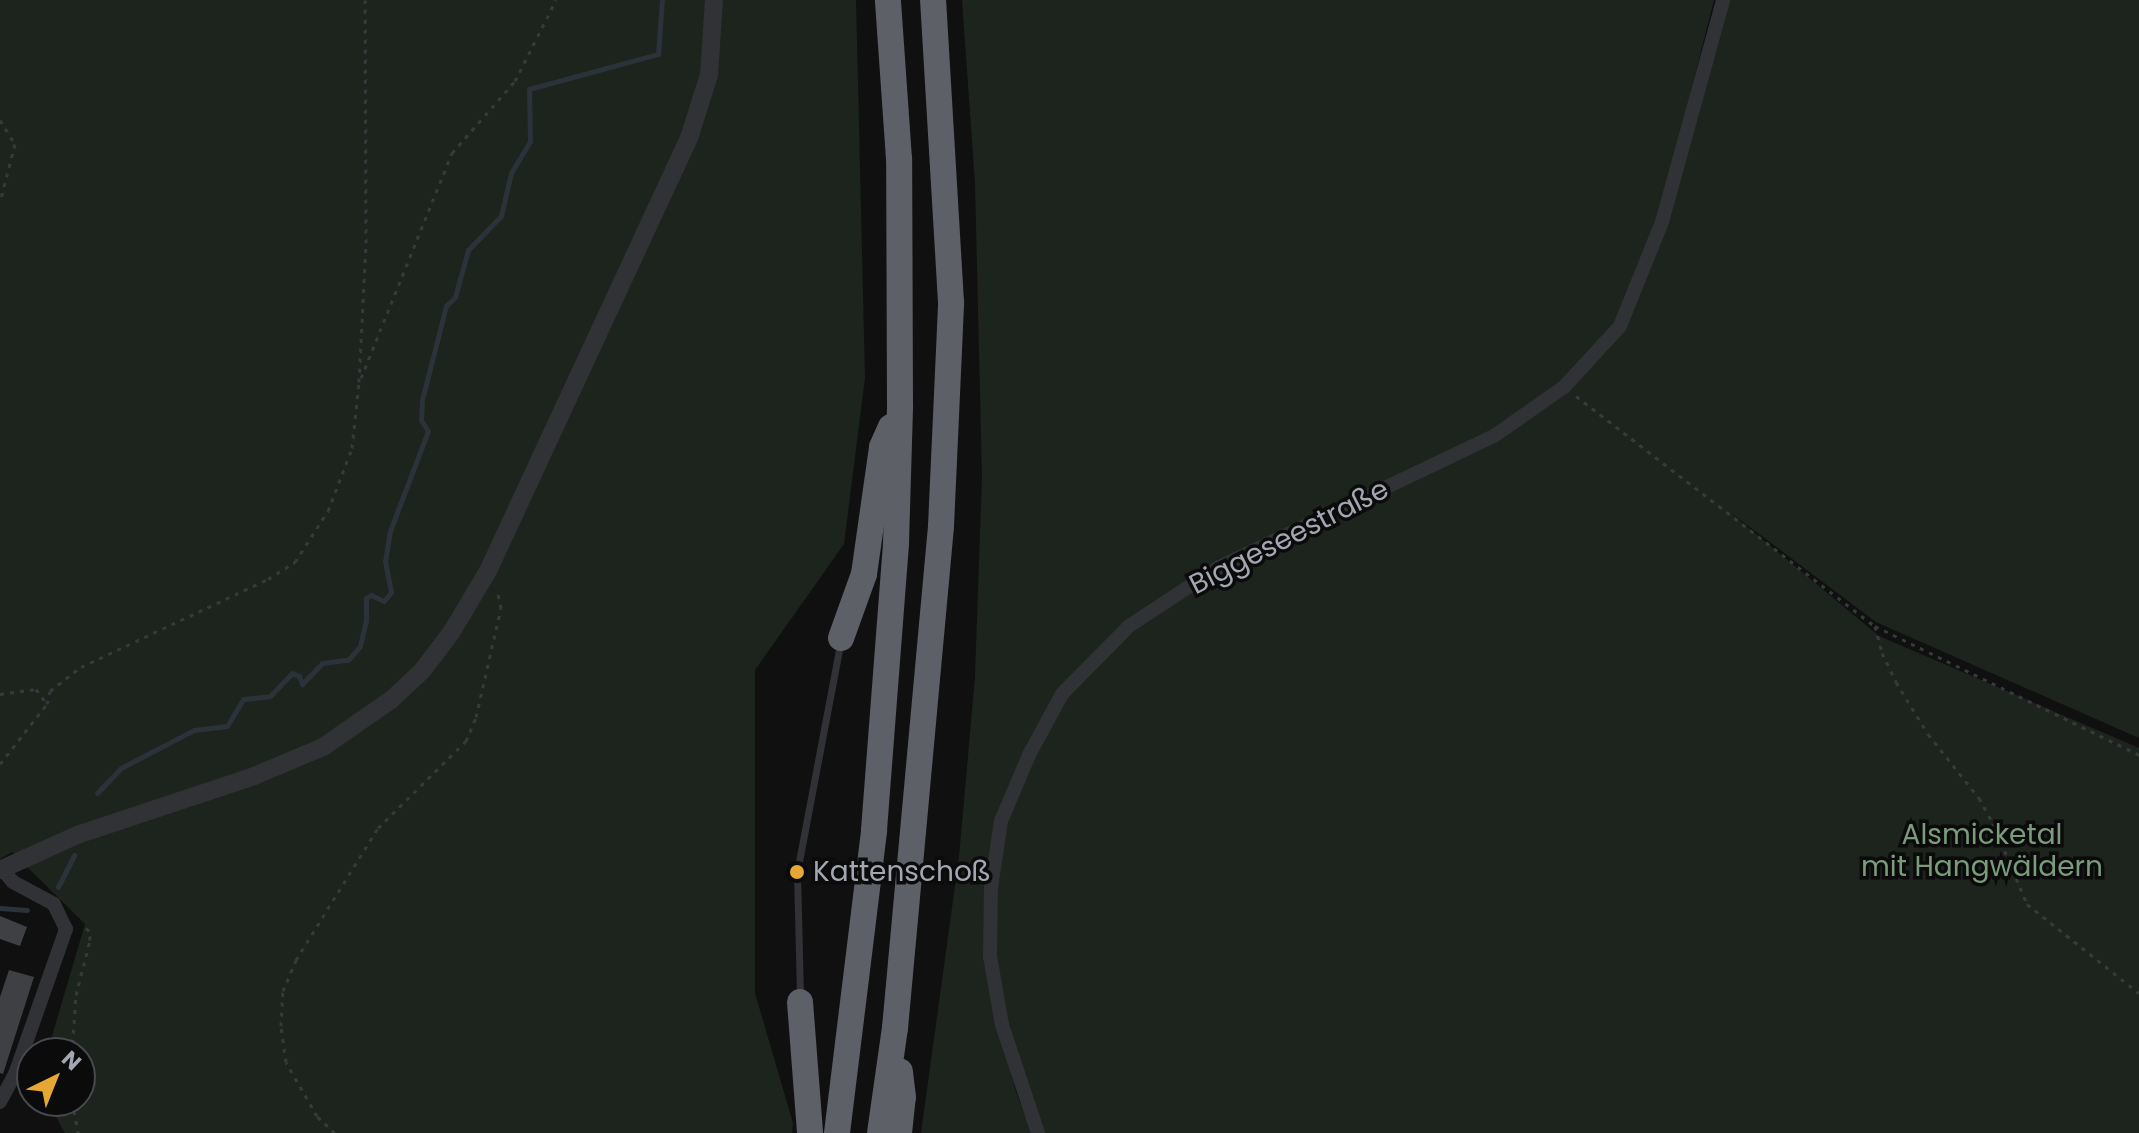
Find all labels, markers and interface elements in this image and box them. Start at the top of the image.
street label: Biggeseestraße [1184,472,1394,602]
park label: Alsmicketal mit Hangwäldern [1861,818,2103,884]
place label: Kattenschoß [813,855,991,889]
marker: Kattenschoß [788,863,806,881]
north arrow [16,1037,96,1117]
text: N [55,1044,88,1078]

